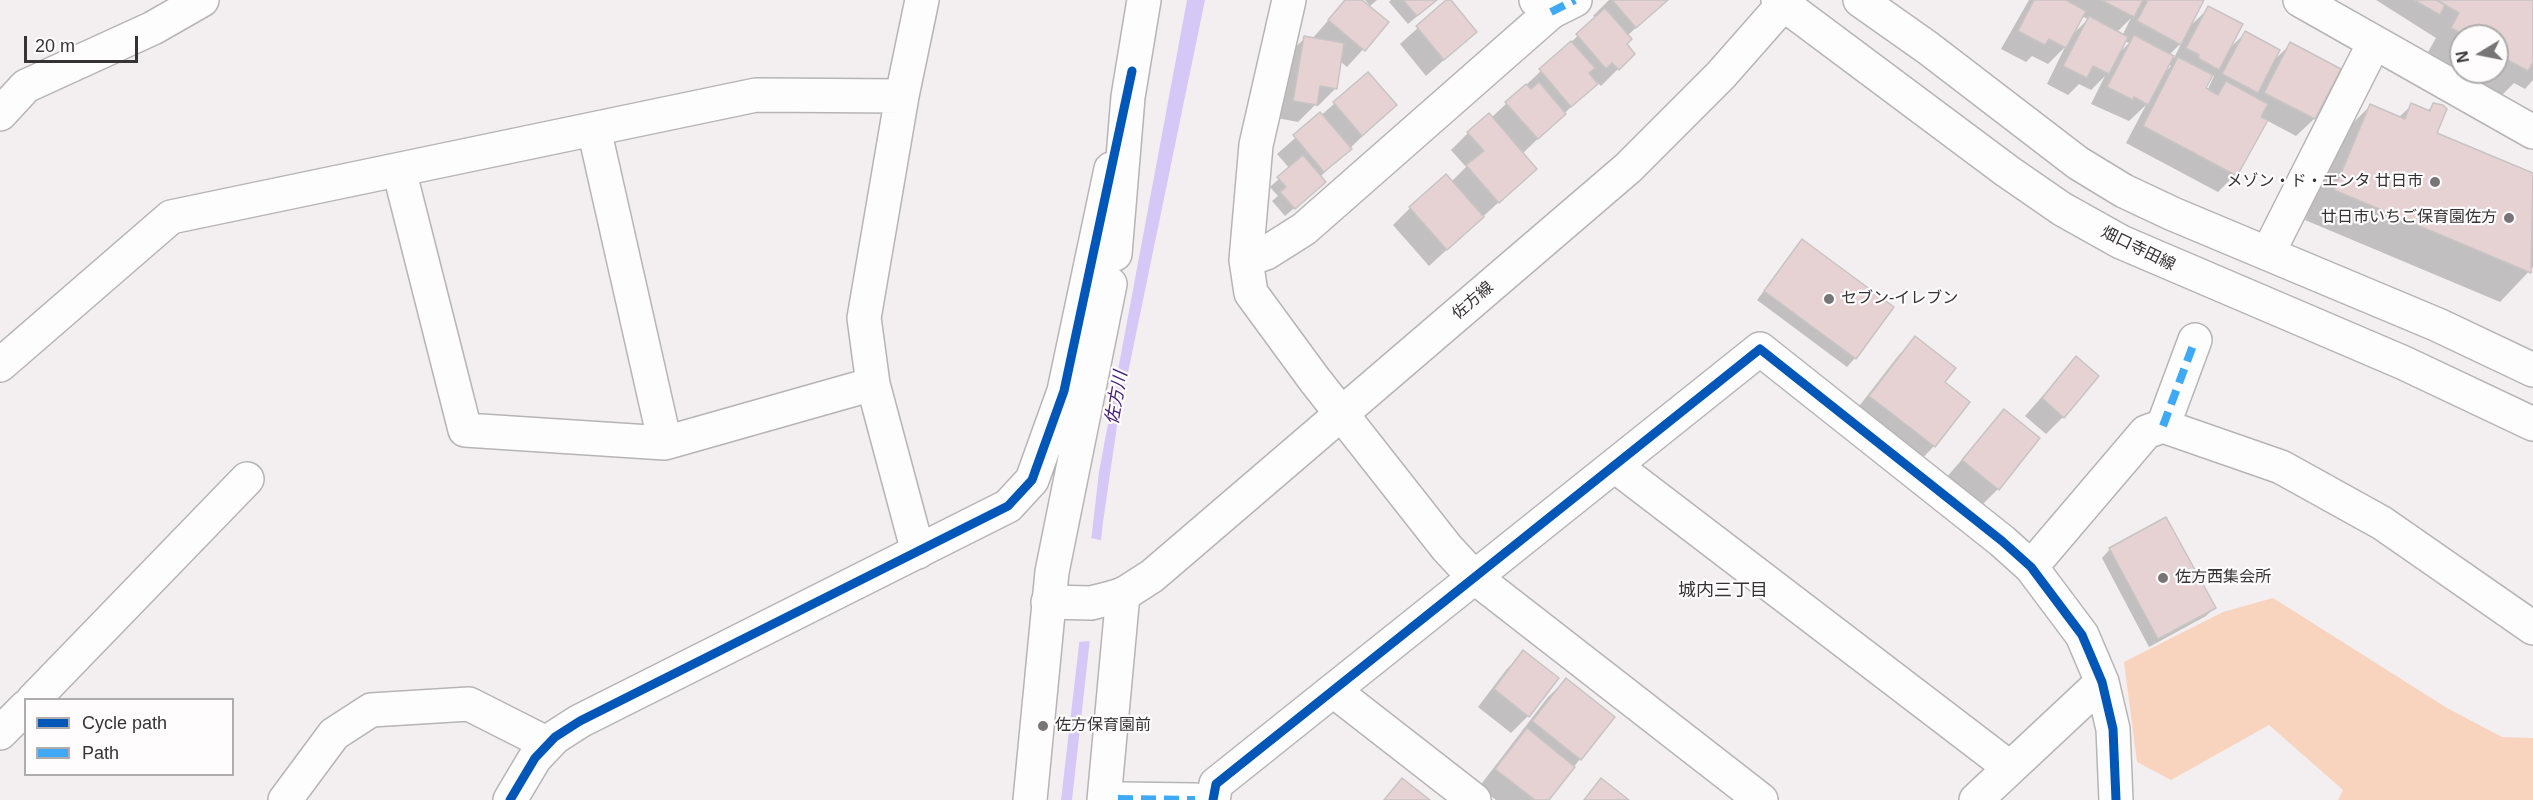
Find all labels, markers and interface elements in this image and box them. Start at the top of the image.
scale bar [27,24,141,62]
north arrow [2449,24,2509,84]
text: 20 m [35,36,75,56]
text: N [2453,50,2472,64]
place label: メゾン・ド・エンタ 廿日市 [2227,172,2423,192]
marker: メゾン・ド・エンタ 廿日市 [2428,175,2442,189]
place label: 廿日市いちご保育園佐方 [2321,208,2497,228]
marker: 廿日市いちご保育園佐方 [2502,211,2516,225]
street label: 畑口寺田線 [2098,223,2178,275]
street label: 佐方線 [1449,278,1497,324]
place label: セブン-イレブン [1841,289,1958,309]
marker: セブン-イレブン [1822,292,1836,306]
water label: 佐方川 [1102,370,1132,426]
place label: 佐方西集会所 [2175,568,2271,588]
marker: 佐方西集会所 [2156,571,2170,585]
district label: 城内三丁目 [1678,580,1768,602]
legend [24,698,234,776]
text: Cycle path [82,713,167,733]
place label: 佐方保育園前 [1055,716,1151,736]
marker: 佐方保育園前 [1036,719,1050,733]
text: Path [82,743,119,763]

